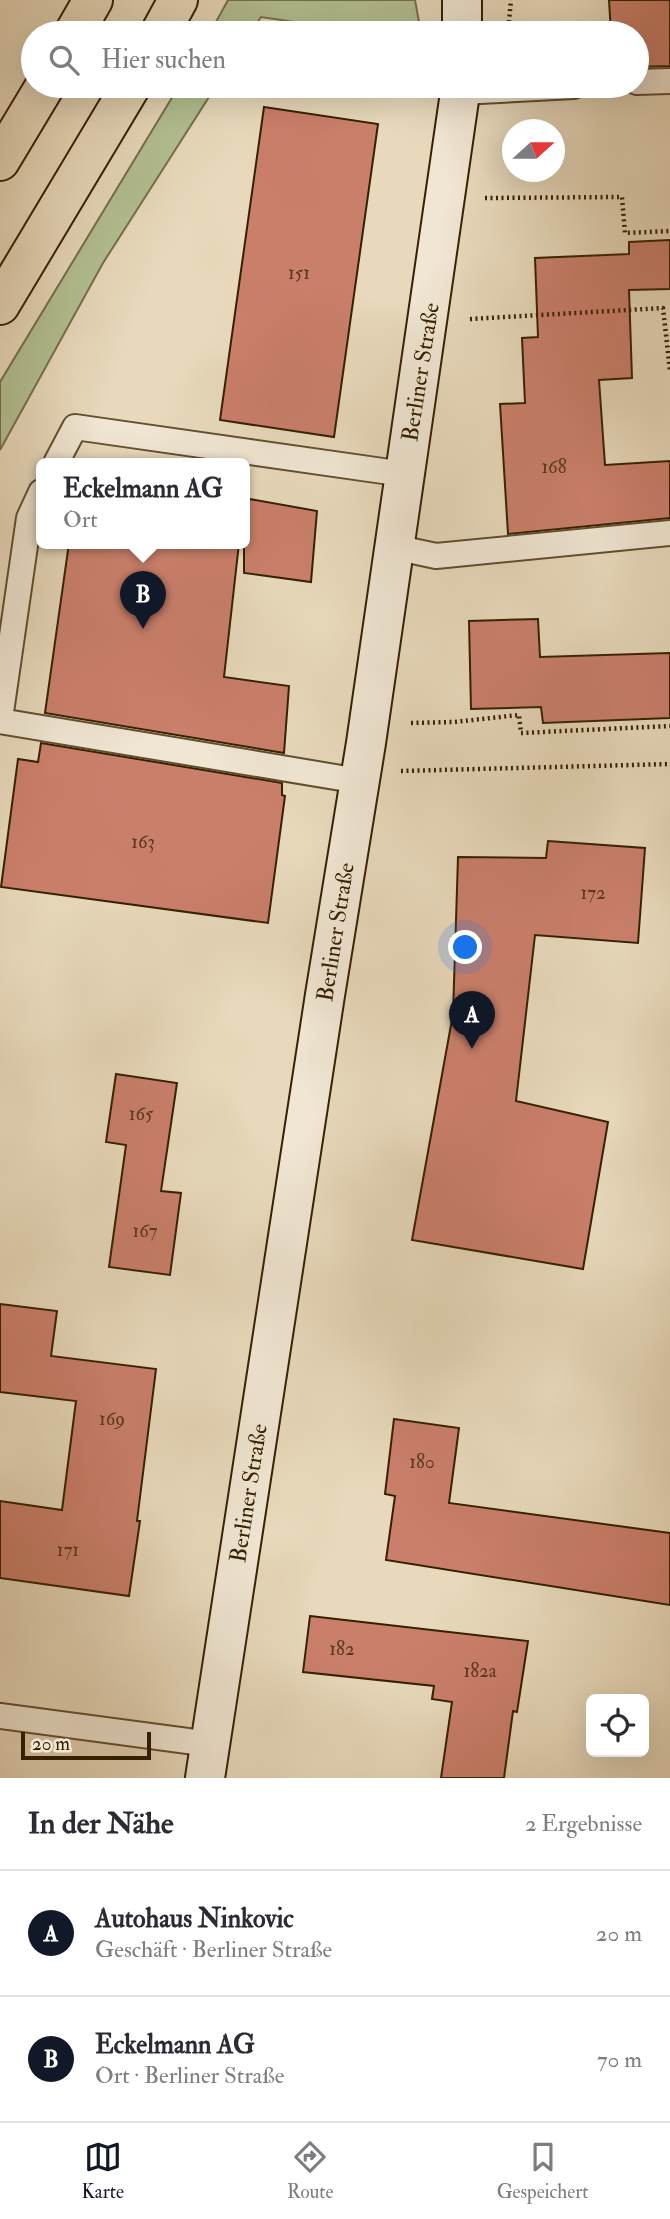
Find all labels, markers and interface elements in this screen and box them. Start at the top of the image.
search box [21,21,649,98]
icon: search [45,41,83,79]
text: Hier suchen [101,44,226,76]
north arrow [502,119,565,182]
house number: 151 [288,261,310,285]
street label: Berliner Straße [395,300,446,444]
house number: 168 [541,455,567,479]
popup [36,458,250,549]
text: Eckelmann AG [63,473,223,505]
text: Ort [63,505,98,534]
pin: B [120,571,166,629]
house number: 163 [131,830,155,854]
street label: Berliner Straße [310,860,361,1004]
house number: 172 [580,881,606,905]
your location [448,930,482,964]
pin: A [449,991,495,1049]
house number: 165 [129,1102,154,1126]
house number: 167 [133,1219,158,1243]
house number: 169 [99,1407,125,1431]
street label: Berliner Straße [223,1421,274,1565]
house number: 180 [409,1450,435,1474]
house number: 171 [57,1538,79,1562]
house number: 182 [329,1637,355,1661]
house number: 182a [463,1659,497,1683]
map controls [586,1694,649,1757]
button: locate [586,1694,649,1757]
scale bar [21,1729,150,1761]
text: 20 m [32,1732,70,1756]
text: In der Nähe [28,1805,173,1842]
text: 2 Ergebnisse [525,1809,642,1838]
text: Autohaus Ninkovic [95,1903,294,1935]
text: A [44,1919,58,1948]
text: 20 m [596,1919,642,1948]
text: Geschäft · Berliner Straße [95,1935,332,1964]
text: Eckelmann AG [95,2029,255,2061]
text: B [43,2045,59,2074]
text: 70 m [597,2045,642,2074]
text: Ort · Berliner Straße [95,2061,284,2090]
tab: Karte [82,2138,124,2204]
tab: Route [287,2138,333,2204]
tab: Gespeichert [497,2138,588,2204]

